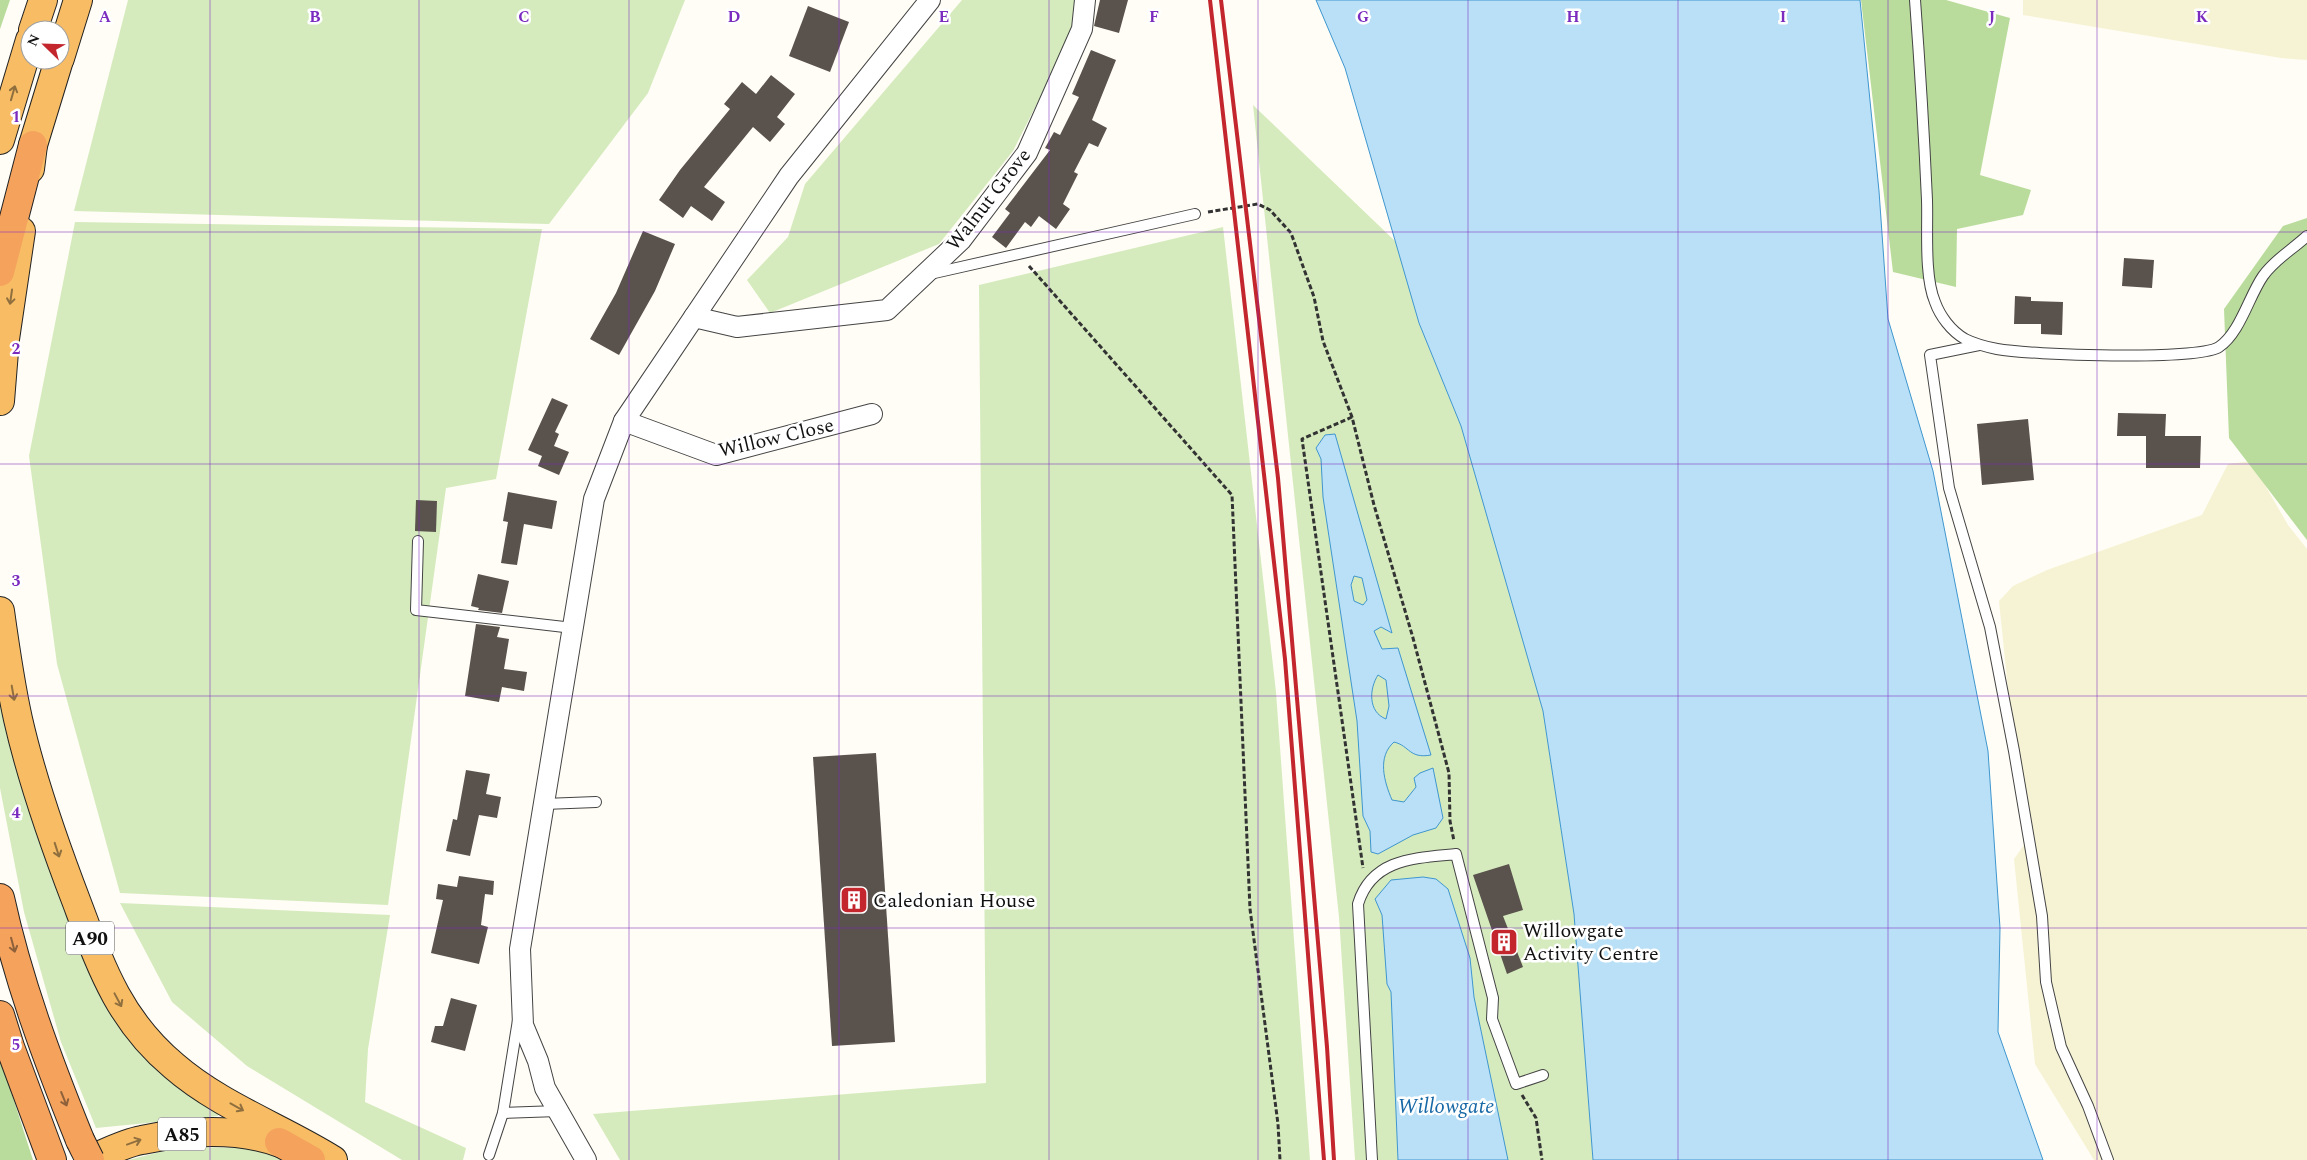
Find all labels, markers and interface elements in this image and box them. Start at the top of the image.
text: A [99,5,112,29]
text: B [309,5,321,29]
text: C [518,5,530,29]
text: D [728,5,741,29]
text: E [939,5,949,29]
text: F [1149,5,1159,29]
text: G [1357,5,1369,29]
text: H [1566,5,1580,29]
text: I [1780,5,1786,29]
text: J [1989,5,1996,29]
text: K [2196,5,2209,29]
north arrow [20,20,70,70]
text: N [22,31,45,49]
one-way arrow [9,85,18,101]
text: 1 [12,105,20,129]
street label: Walnut Grove [939,142,1039,257]
one-way arrow [6,288,16,304]
text: 2 [12,337,21,361]
street label: Willow Close [715,410,837,466]
text: 3 [12,569,21,593]
one-way arrow [9,685,19,701]
text: 4 [12,801,21,825]
one-way arrow [53,841,62,857]
building icon: Caledonian House [839,885,869,915]
place label: Caledonian House [873,886,1036,916]
place label: Willowgate Activity Centre [1523,916,1659,969]
road number: A90 [66,921,114,954]
building icon: Willowgate Activity Centre [1489,927,1519,957]
one-way arrow [8,936,18,952]
one-way arrow [113,993,123,1008]
text: 5 [12,1033,20,1057]
one-way arrow [59,1091,69,1106]
water label: Willowgate [1398,1091,1494,1123]
one-way arrow [229,1103,244,1112]
road number: A85 [158,1118,206,1150]
one-way arrow [126,1137,142,1147]

